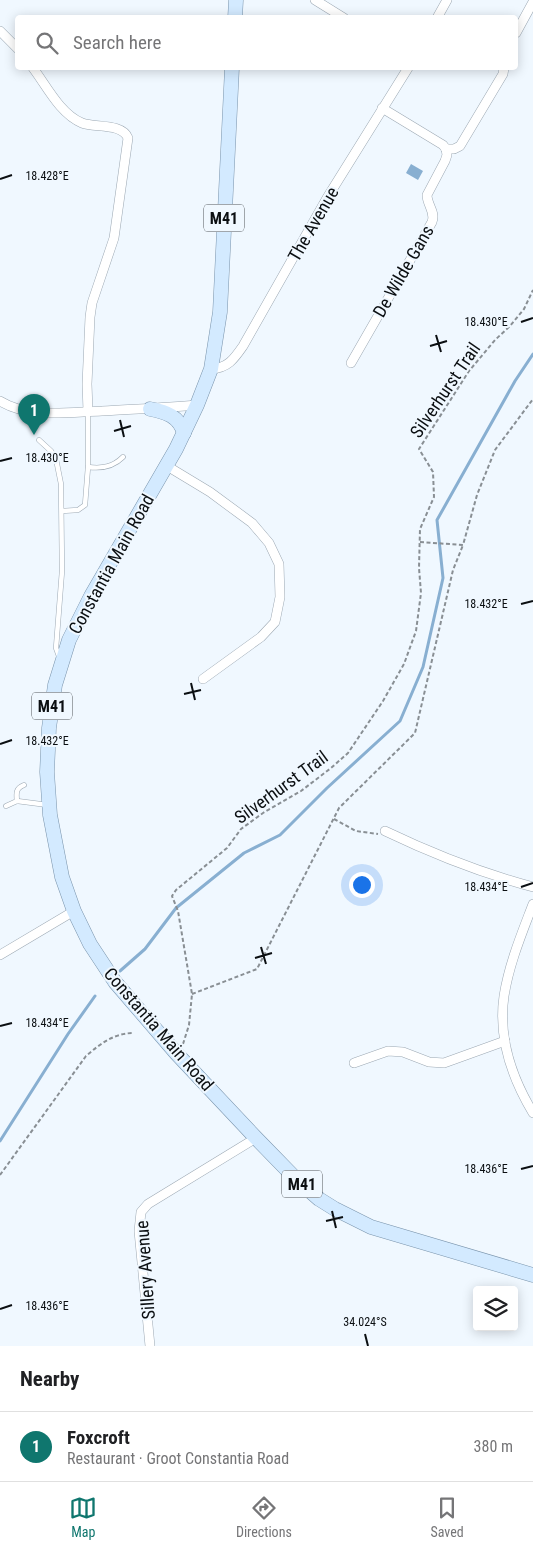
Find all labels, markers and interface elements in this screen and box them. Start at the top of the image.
search box [15,15,518,70]
icon: search [33,29,61,57]
text: Search here [73,31,161,54]
text: 18.428°E [25,169,69,183]
street label: The Avenue [283,183,343,265]
road number: M41 [204,204,244,232]
street label: De Wilde Gans [368,221,438,321]
text: 18.430°E [464,315,508,329]
street label: Silverhurst Trail [406,339,484,441]
pin: 1 [18,394,50,435]
text: 18.430°E [25,451,69,465]
street label: Constantia Main Road [64,491,158,637]
text: 18.432°E [464,597,508,611]
road number: M41 [32,692,72,719]
text: 18.432°E [25,734,69,748]
street label: Silverhurst Trail [230,746,332,828]
your location [349,872,375,898]
text: 18.434°E [464,880,508,894]
street label: Constantia Main Road [100,963,218,1095]
text: 18.434°E [25,1016,69,1030]
text: 18.436°E [464,1162,508,1176]
road number: M41 [282,1170,322,1198]
street label: Sillery Avenue [131,1220,159,1320]
map controls [473,1286,518,1331]
button: layers [473,1286,518,1331]
text: 18.436°E [25,1299,69,1313]
text: 34.024°S [343,1315,387,1329]
text: Nearby [20,1367,79,1391]
text: Foxcroft [67,1426,130,1449]
text: 1 [32,1437,40,1456]
text: 380 m [474,1437,513,1456]
text: Restaurant · Groot Constantia Road [67,1449,289,1468]
tab: Map [69,1494,97,1540]
tab: Directions [236,1494,292,1540]
tab: Saved [430,1494,464,1540]

